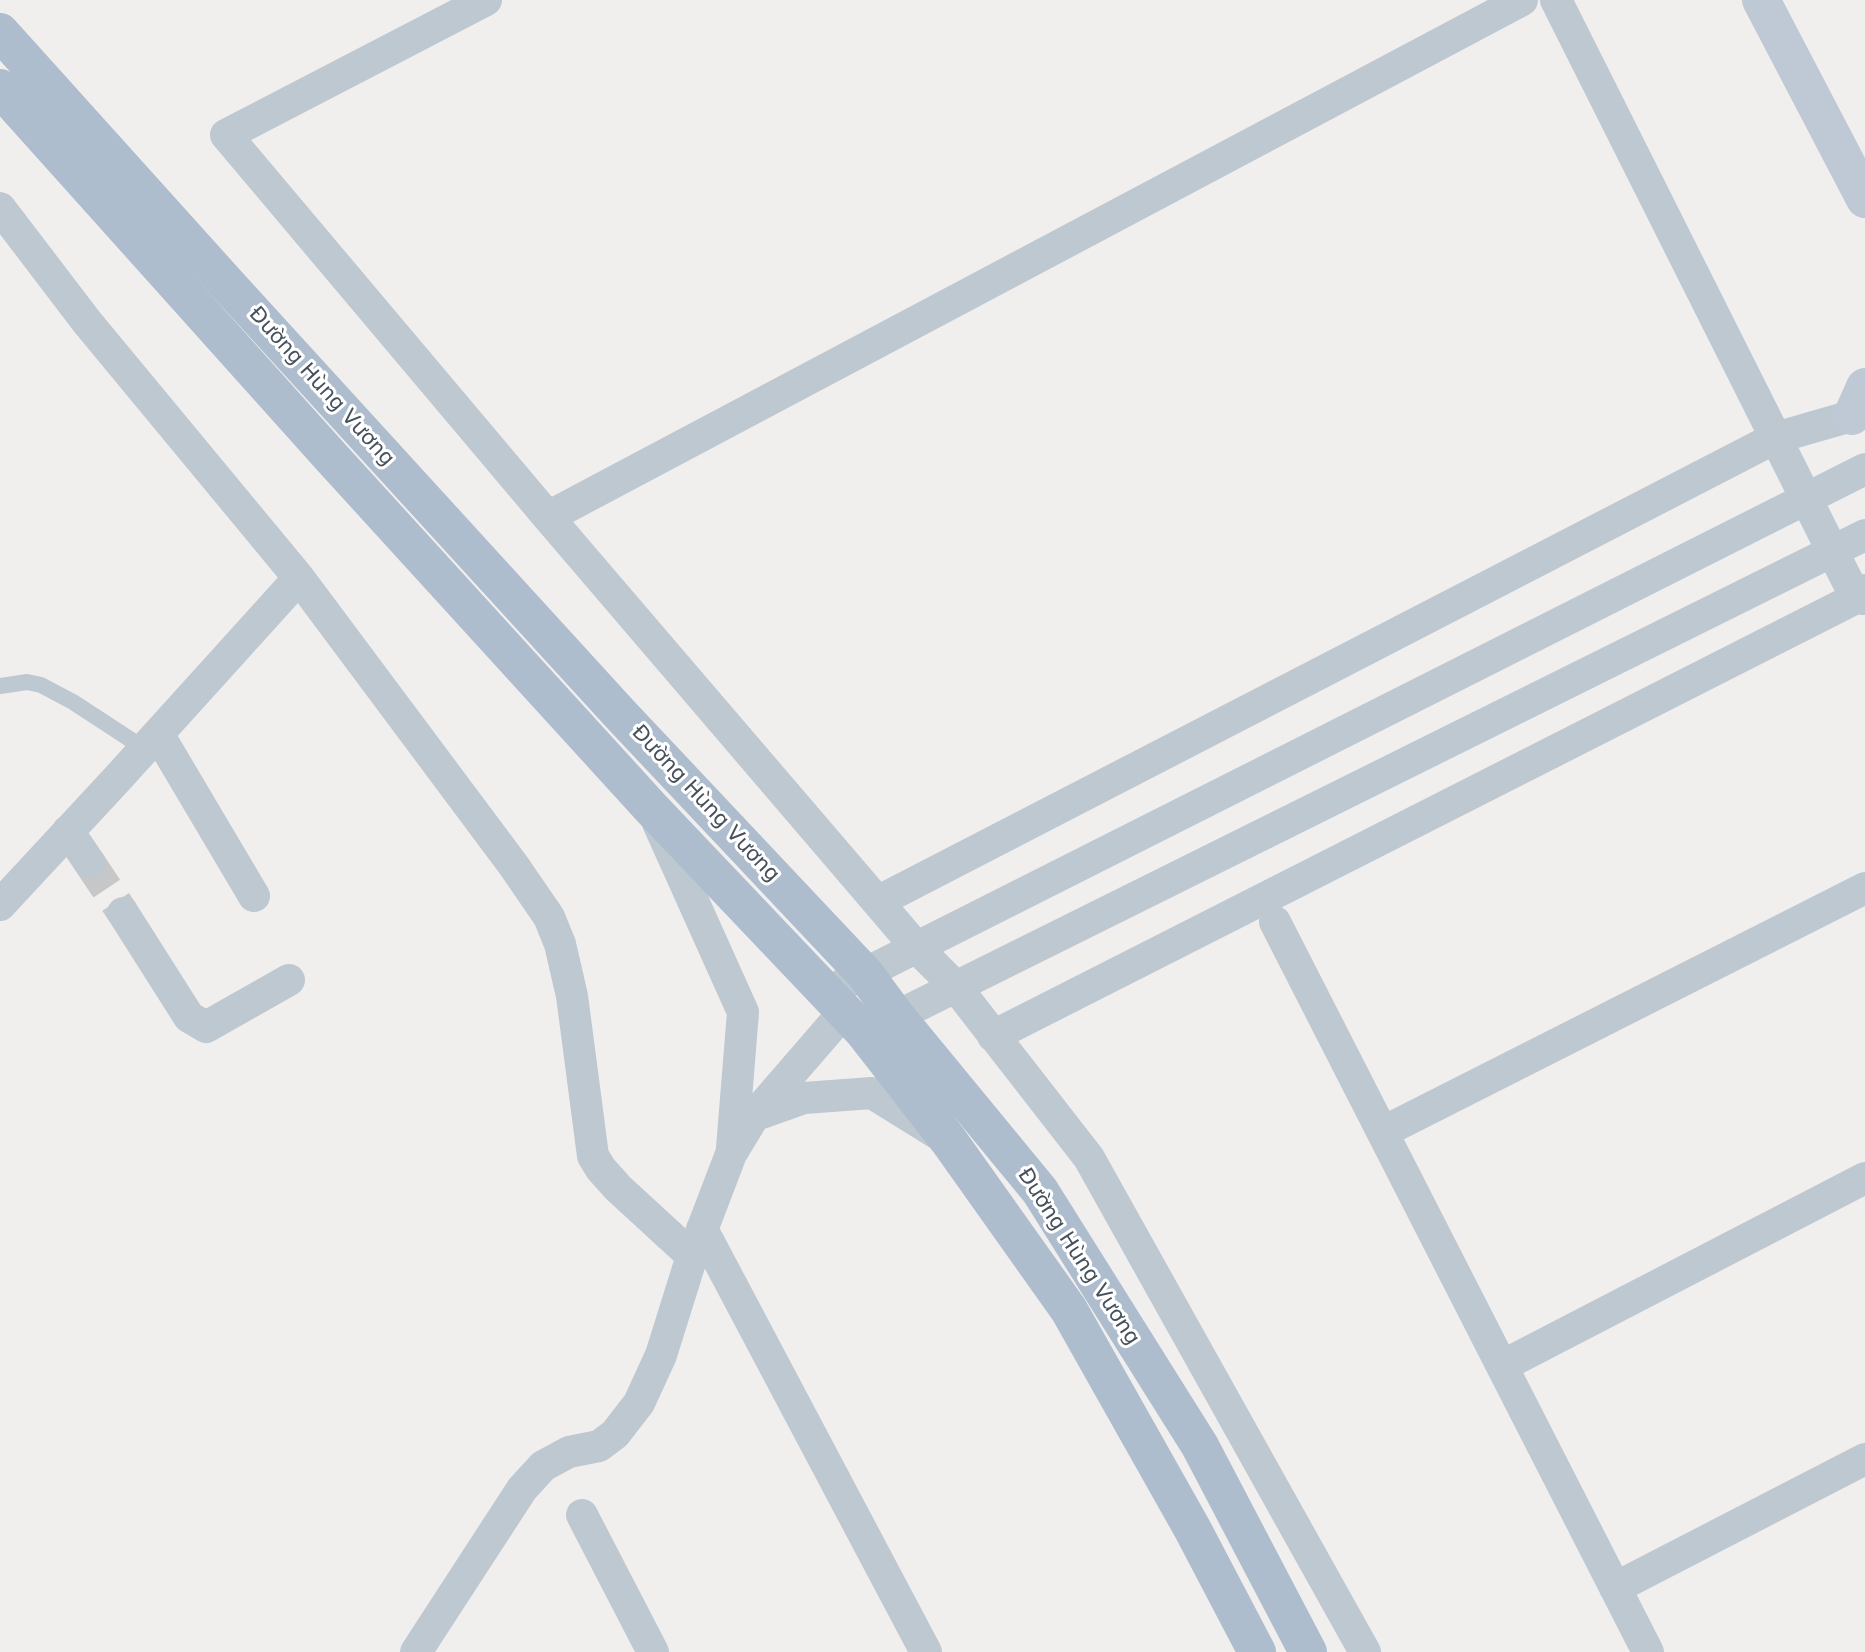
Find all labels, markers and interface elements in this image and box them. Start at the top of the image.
street label: Đường Hùng Vương [243,302,399,472]
street label: Đường Hùng Vương [626,720,784,888]
street label: Đường Hùng Vương [1012,1164,1144,1350]

